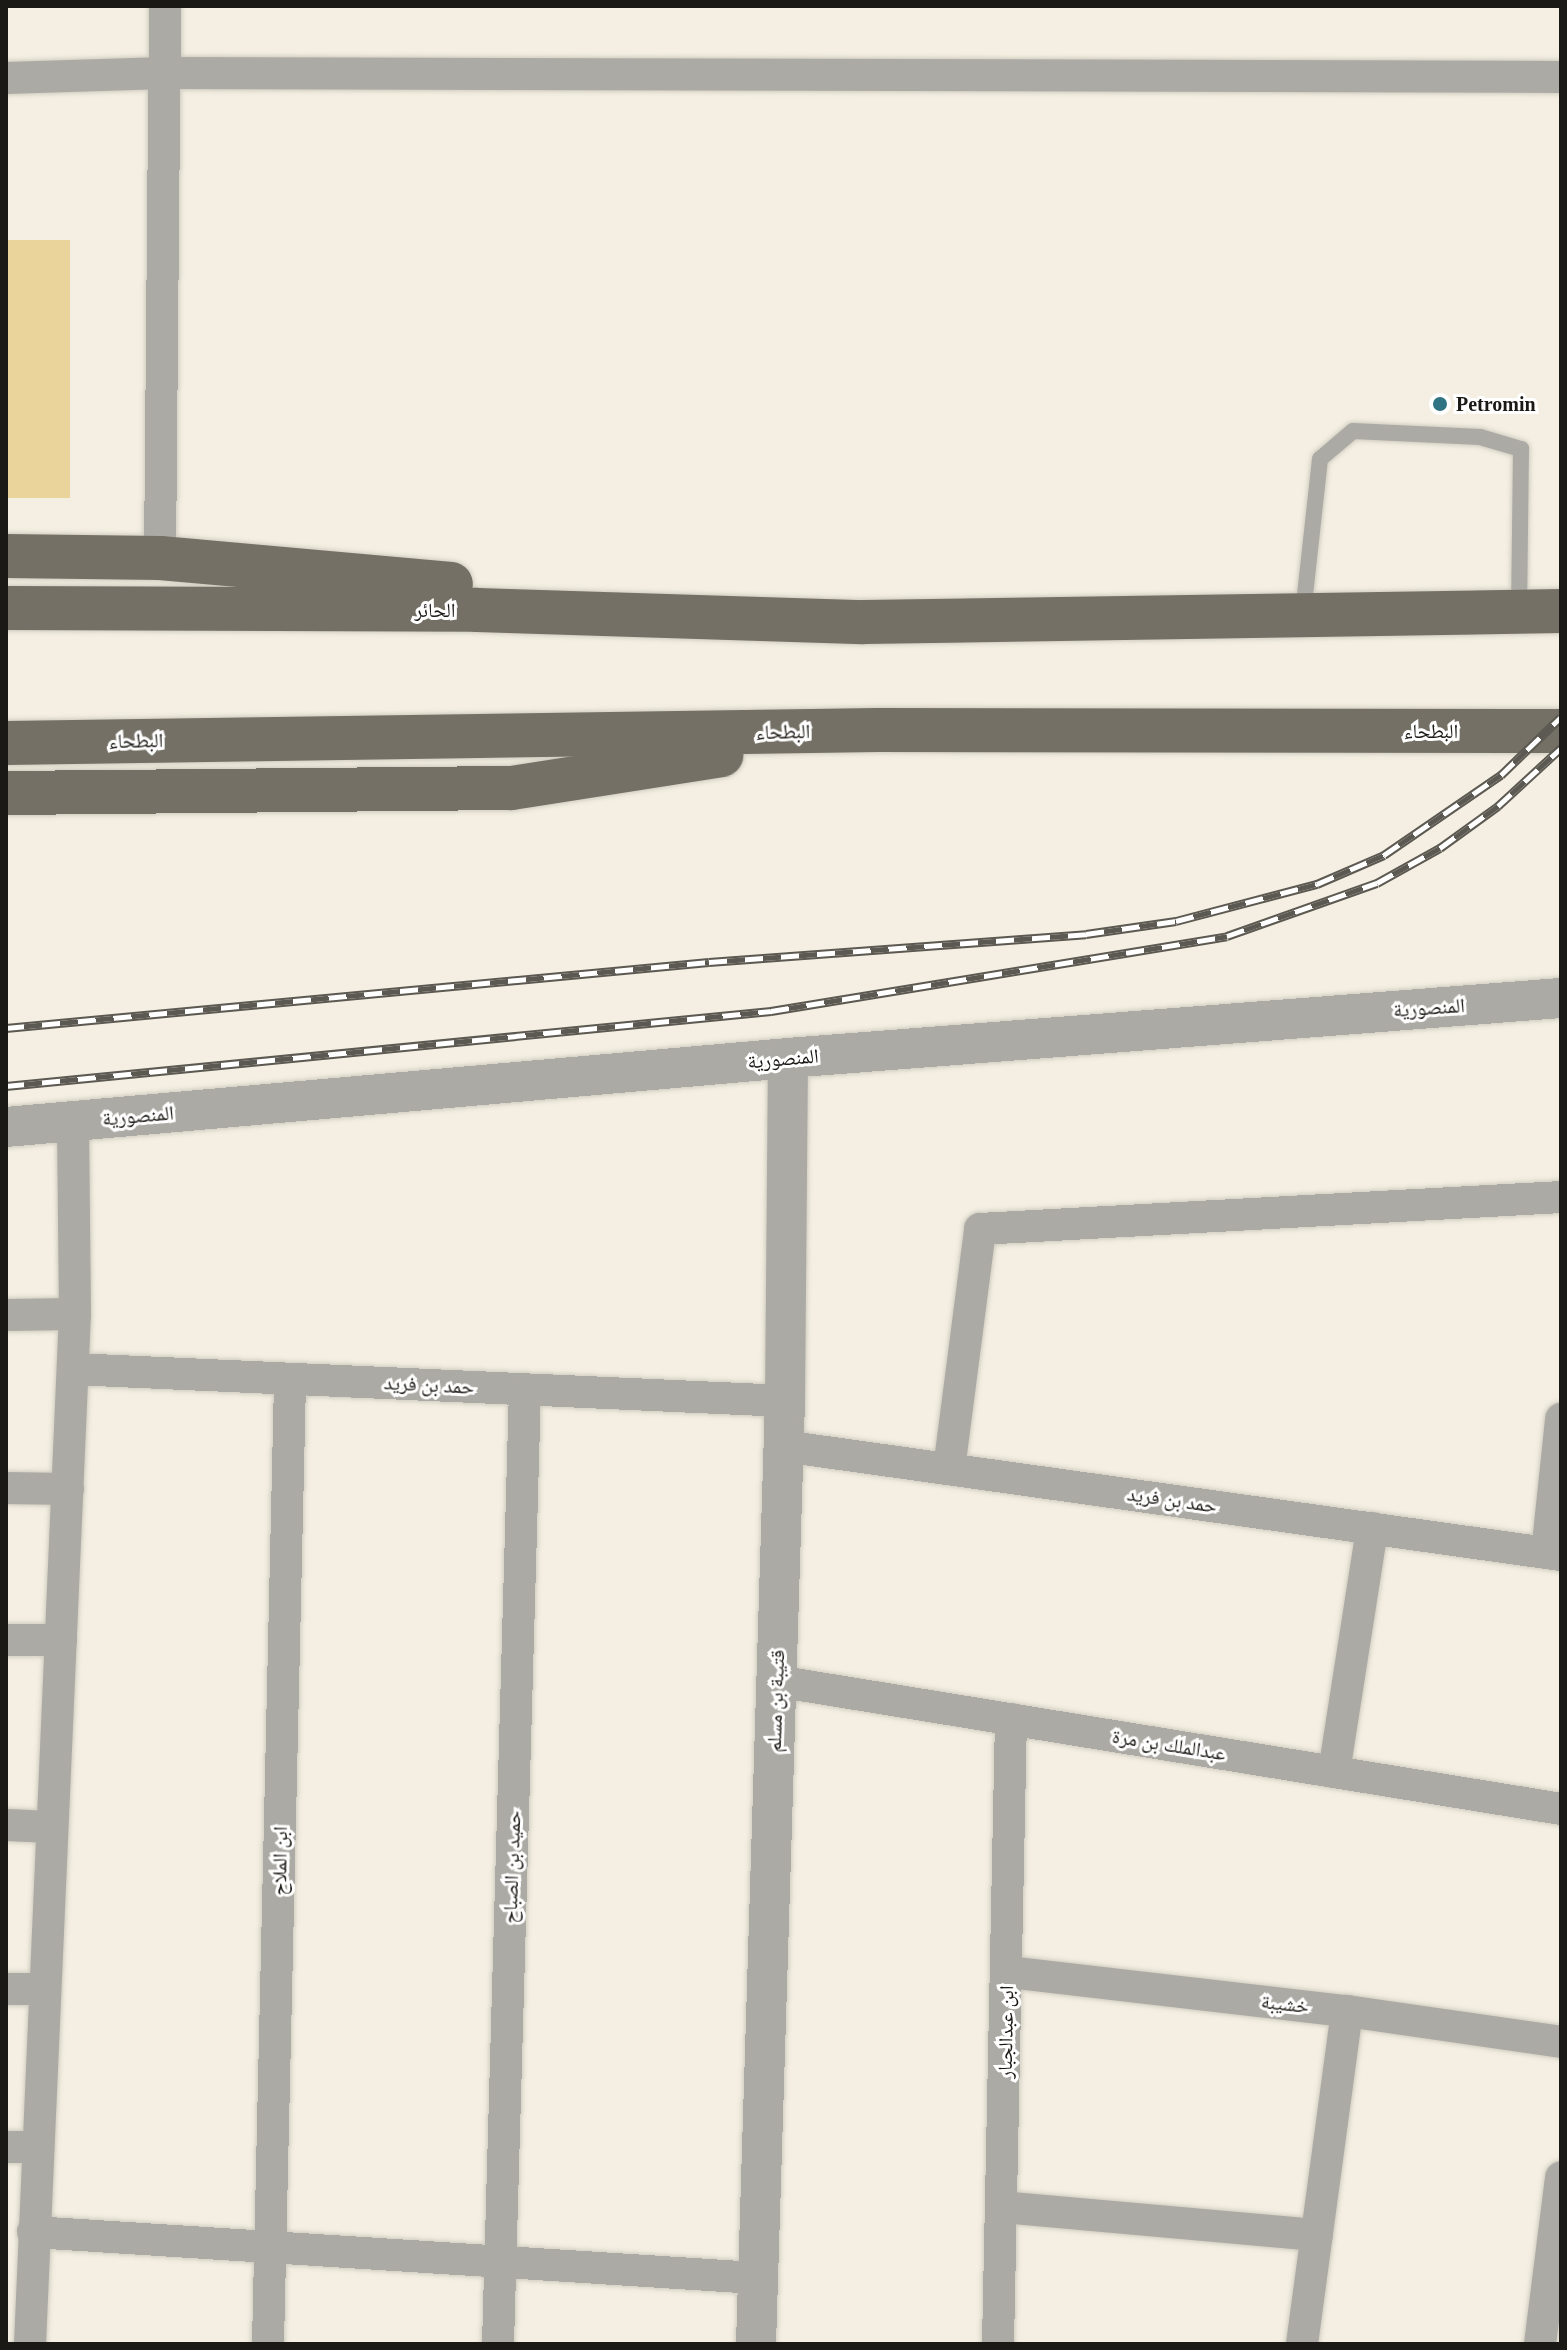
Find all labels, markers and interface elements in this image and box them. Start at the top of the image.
place label: Petromin [1456,392,1536,416]
marker: Petromin [1431,395,1449,413]
street label: الحائر [415,598,455,622]
street label: البطحاء [1404,719,1458,743]
street label: البطحاء [756,720,810,744]
street label: البطحاء [109,729,163,753]
street label: المنصورية [1392,994,1466,1022]
street label: المنصورية [746,1044,820,1074]
street label: المنصورية [101,1101,175,1131]
street label: حمد بن فريد [383,1371,475,1399]
street label: حمد بن فريد [1126,1482,1218,1518]
street label: قتيبة بن مسلم [762,1649,790,1753]
street label: عبدالملك بن مرة [1110,1724,1228,1766]
street label: حميد بن الصباح [498,1810,526,1924]
street label: ابن الملاح [267,1826,293,1896]
street label: ابن عبدالجبار [993,1985,1019,2079]
street label: خشيبة [1260,1990,1310,2018]

